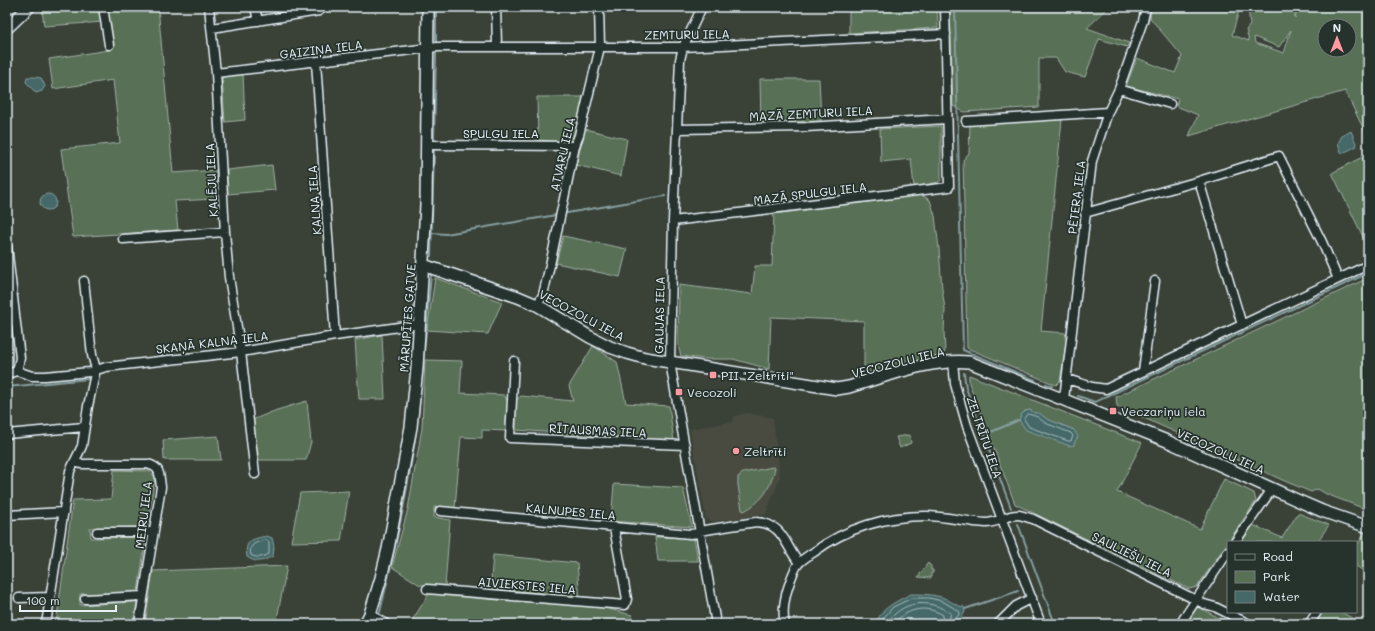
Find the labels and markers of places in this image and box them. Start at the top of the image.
place label: PII "Zeltrīti" [721,367,794,383]
marker: PII "Zeltrīti" [708,370,718,380]
place label: Vecozoli [687,384,737,400]
marker: Vecozoli [674,387,684,397]
place label: Veczariņu iela [1121,403,1206,420]
marker: Veczariņu iela [1108,406,1118,416]
place label: Zeltrīti [744,443,787,459]
marker: Zeltrīti [731,446,741,456]

